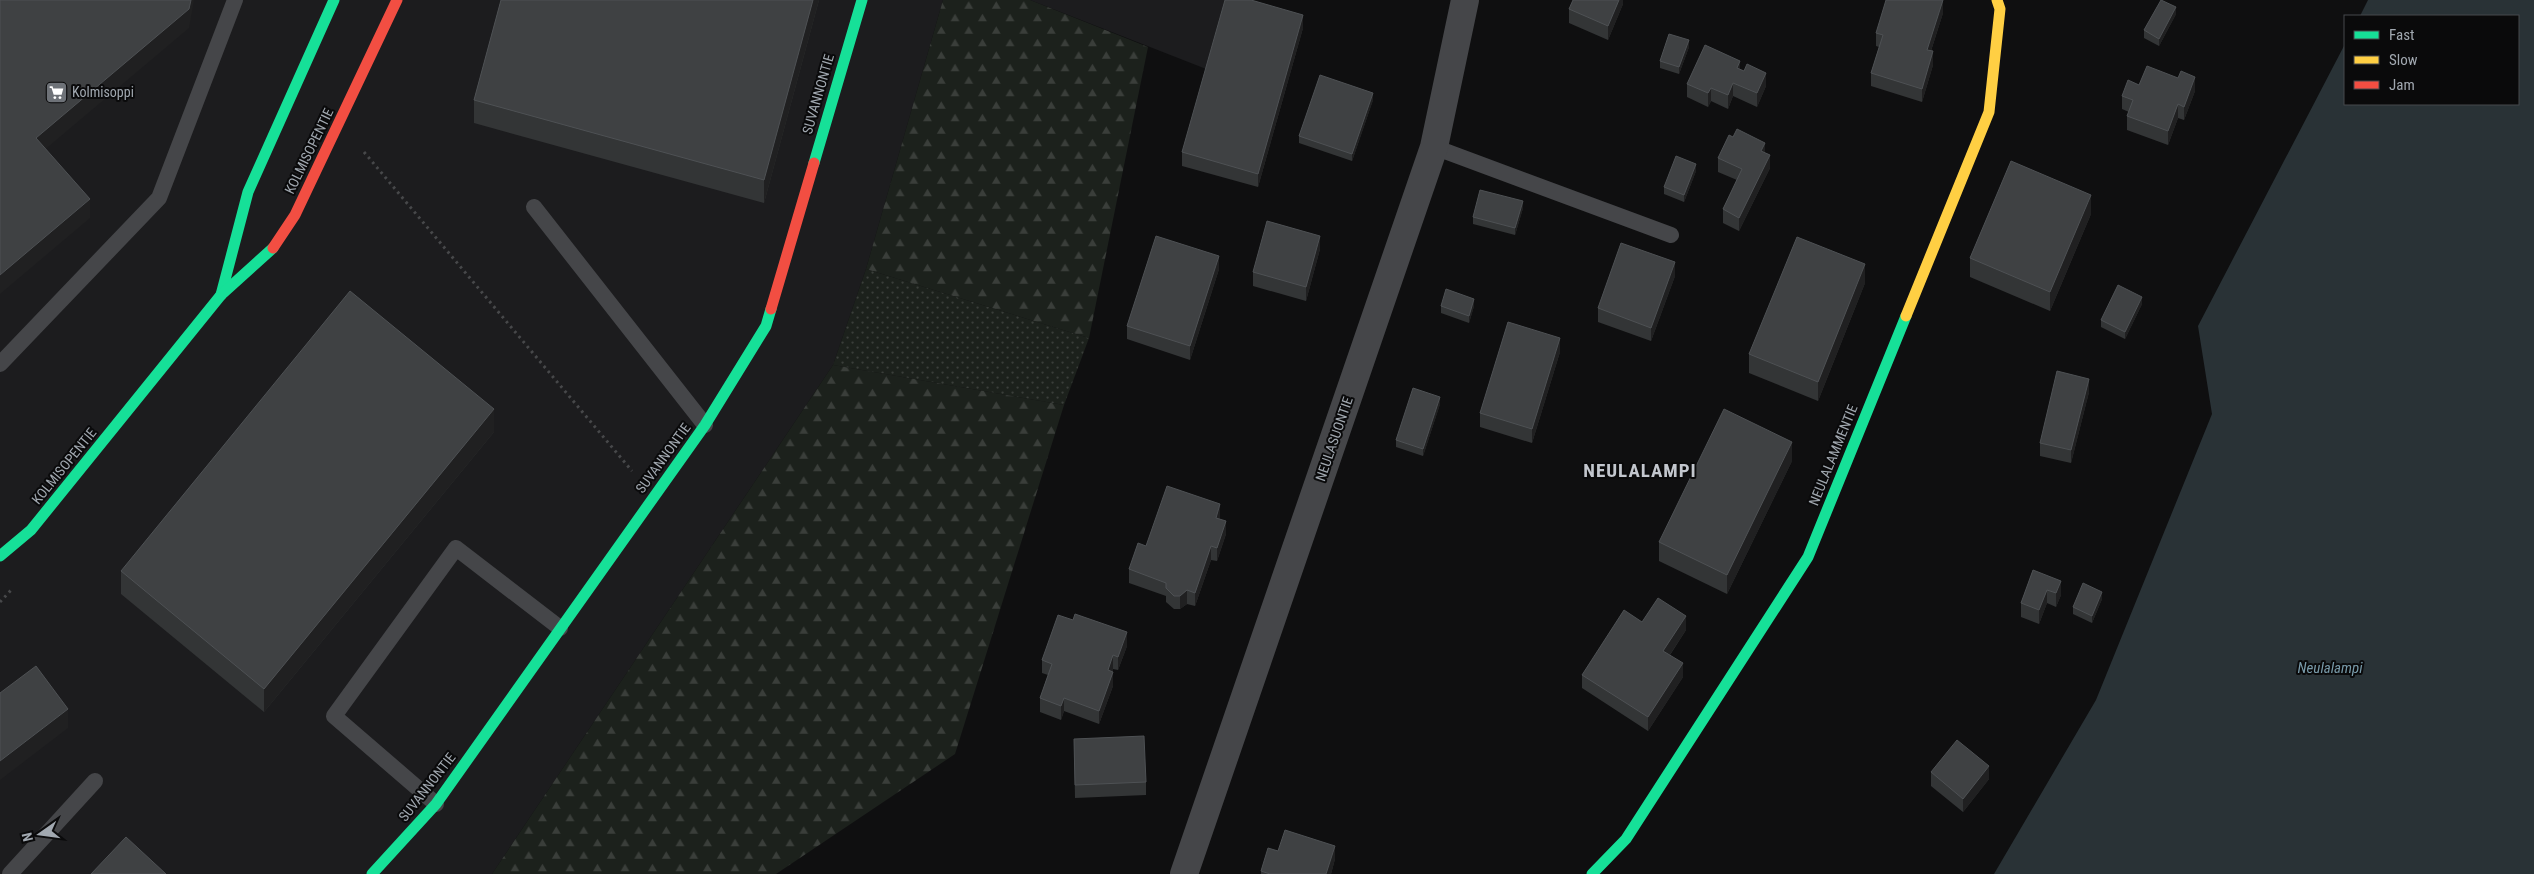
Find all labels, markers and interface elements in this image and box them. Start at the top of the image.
legend [2344,15,2519,105]
text: Fast [2389,26,2414,44]
text: Slow [2389,51,2418,69]
street label: SUVANNONTIE [799,52,837,136]
text: Jam [2389,76,2415,94]
supermarket icon: Kolmisoppi [44,80,68,104]
place label: Kolmisoppi [72,84,134,100]
street label: KOLMISOPENTIE [281,106,337,196]
street label: NEULASUONTIE [1312,395,1356,483]
street label: NEULALAMMENTIE [1805,402,1861,508]
street label: SUVANNONTIE [632,420,694,496]
street label: KOLMISOPENTIE [28,425,100,507]
district label: NEULALAMPI [1583,459,1697,482]
water label: Neulalampi [2298,659,2363,677]
street label: SUVANNONTIE [395,750,459,824]
north arrow [15,809,65,859]
text: N [19,831,36,843]

